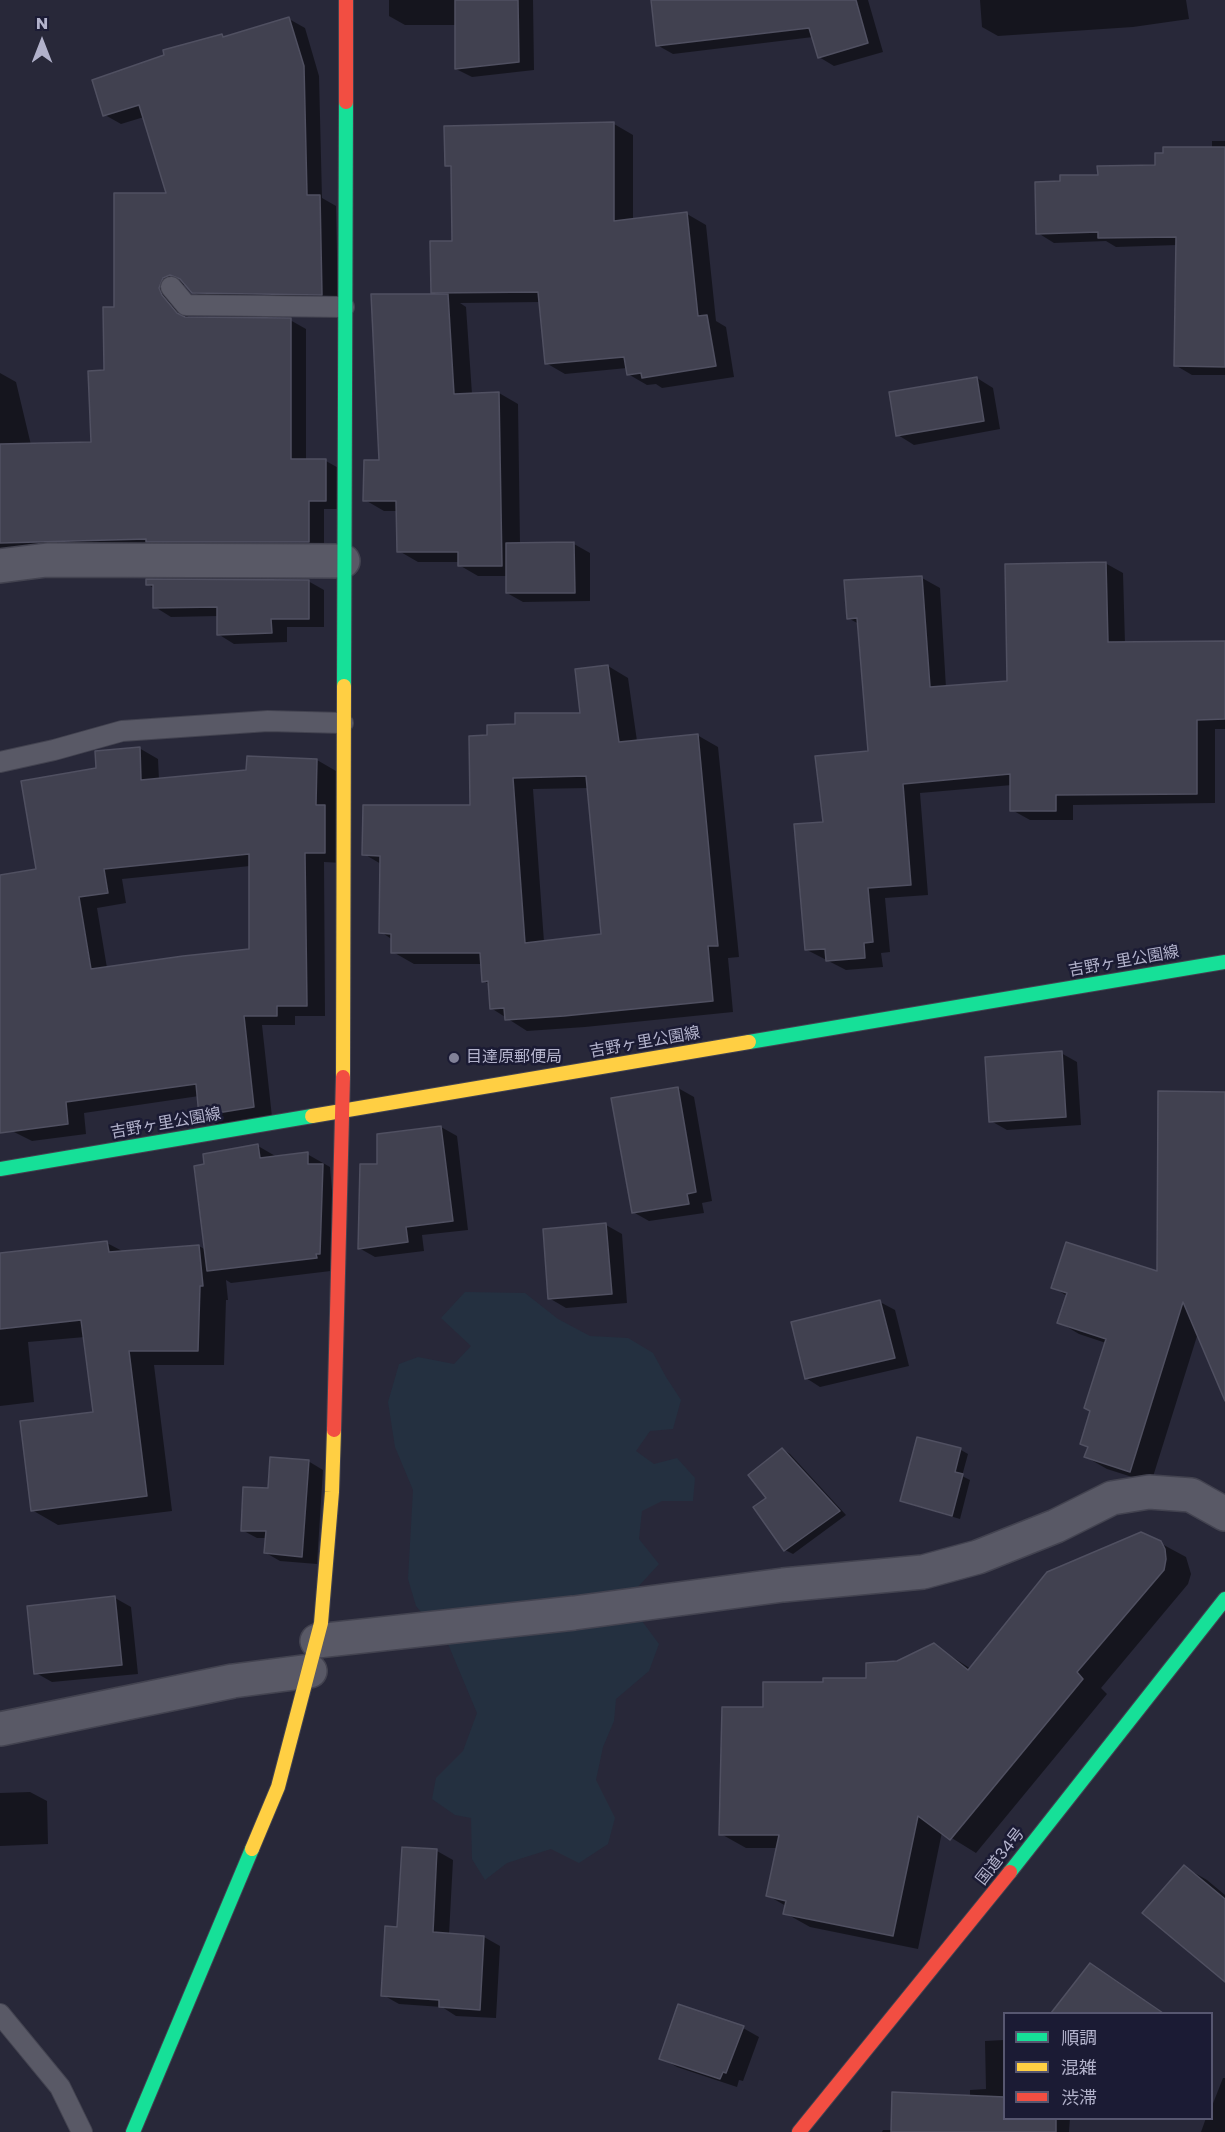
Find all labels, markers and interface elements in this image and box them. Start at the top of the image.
north arrow [12,12,72,72]
text: N [36,12,48,35]
street label: 吉野ヶ里公園線 [1067,943,1181,981]
street label: 吉野ヶ里公園線 [588,1024,702,1062]
place label: 目達原郵便局 [466,1048,562,1068]
marker: 目達原郵便局 [447,1051,461,1065]
street label: 吉野ヶ里公園線 [109,1105,223,1143]
street label: 国道34号 [973,1824,1029,1890]
legend [1003,2012,1213,2120]
text: 順調 [1061,2025,1097,2050]
text: 混雑 [1061,2055,1097,2080]
text: 渋滞 [1061,2085,1097,2110]

